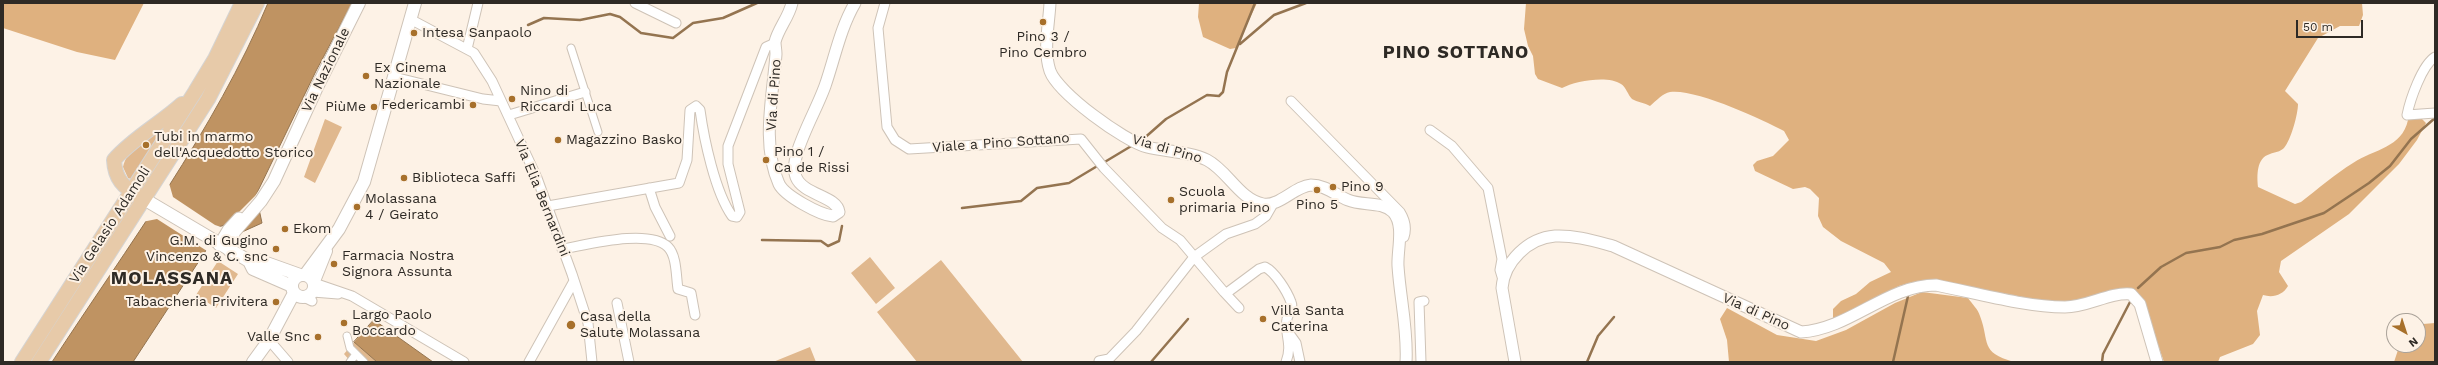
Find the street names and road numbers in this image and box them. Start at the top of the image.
street label: Via Nazionale [298,25,354,115]
street label: Via di Pino [763,58,785,132]
street label: Viale a Pino Sottano [932,130,1070,156]
street label: Via di Pino [1130,131,1204,167]
street label: Via Elia Bernardini [511,137,573,259]
street label: Via Gelasio Adamoli [66,163,154,287]
street label: Via di Pino [1720,290,1792,334]

